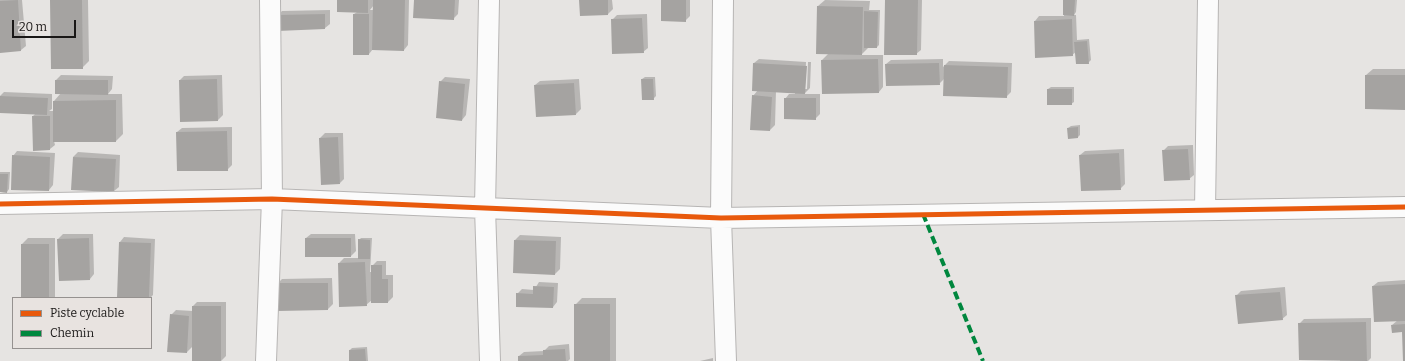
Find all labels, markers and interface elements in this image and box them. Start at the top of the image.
scale bar [14,12,78,38]
text: 20 m [19,20,47,34]
legend [12,297,152,349]
text: Piste cyclable [50,306,124,320]
text: Chemin [50,326,94,340]

